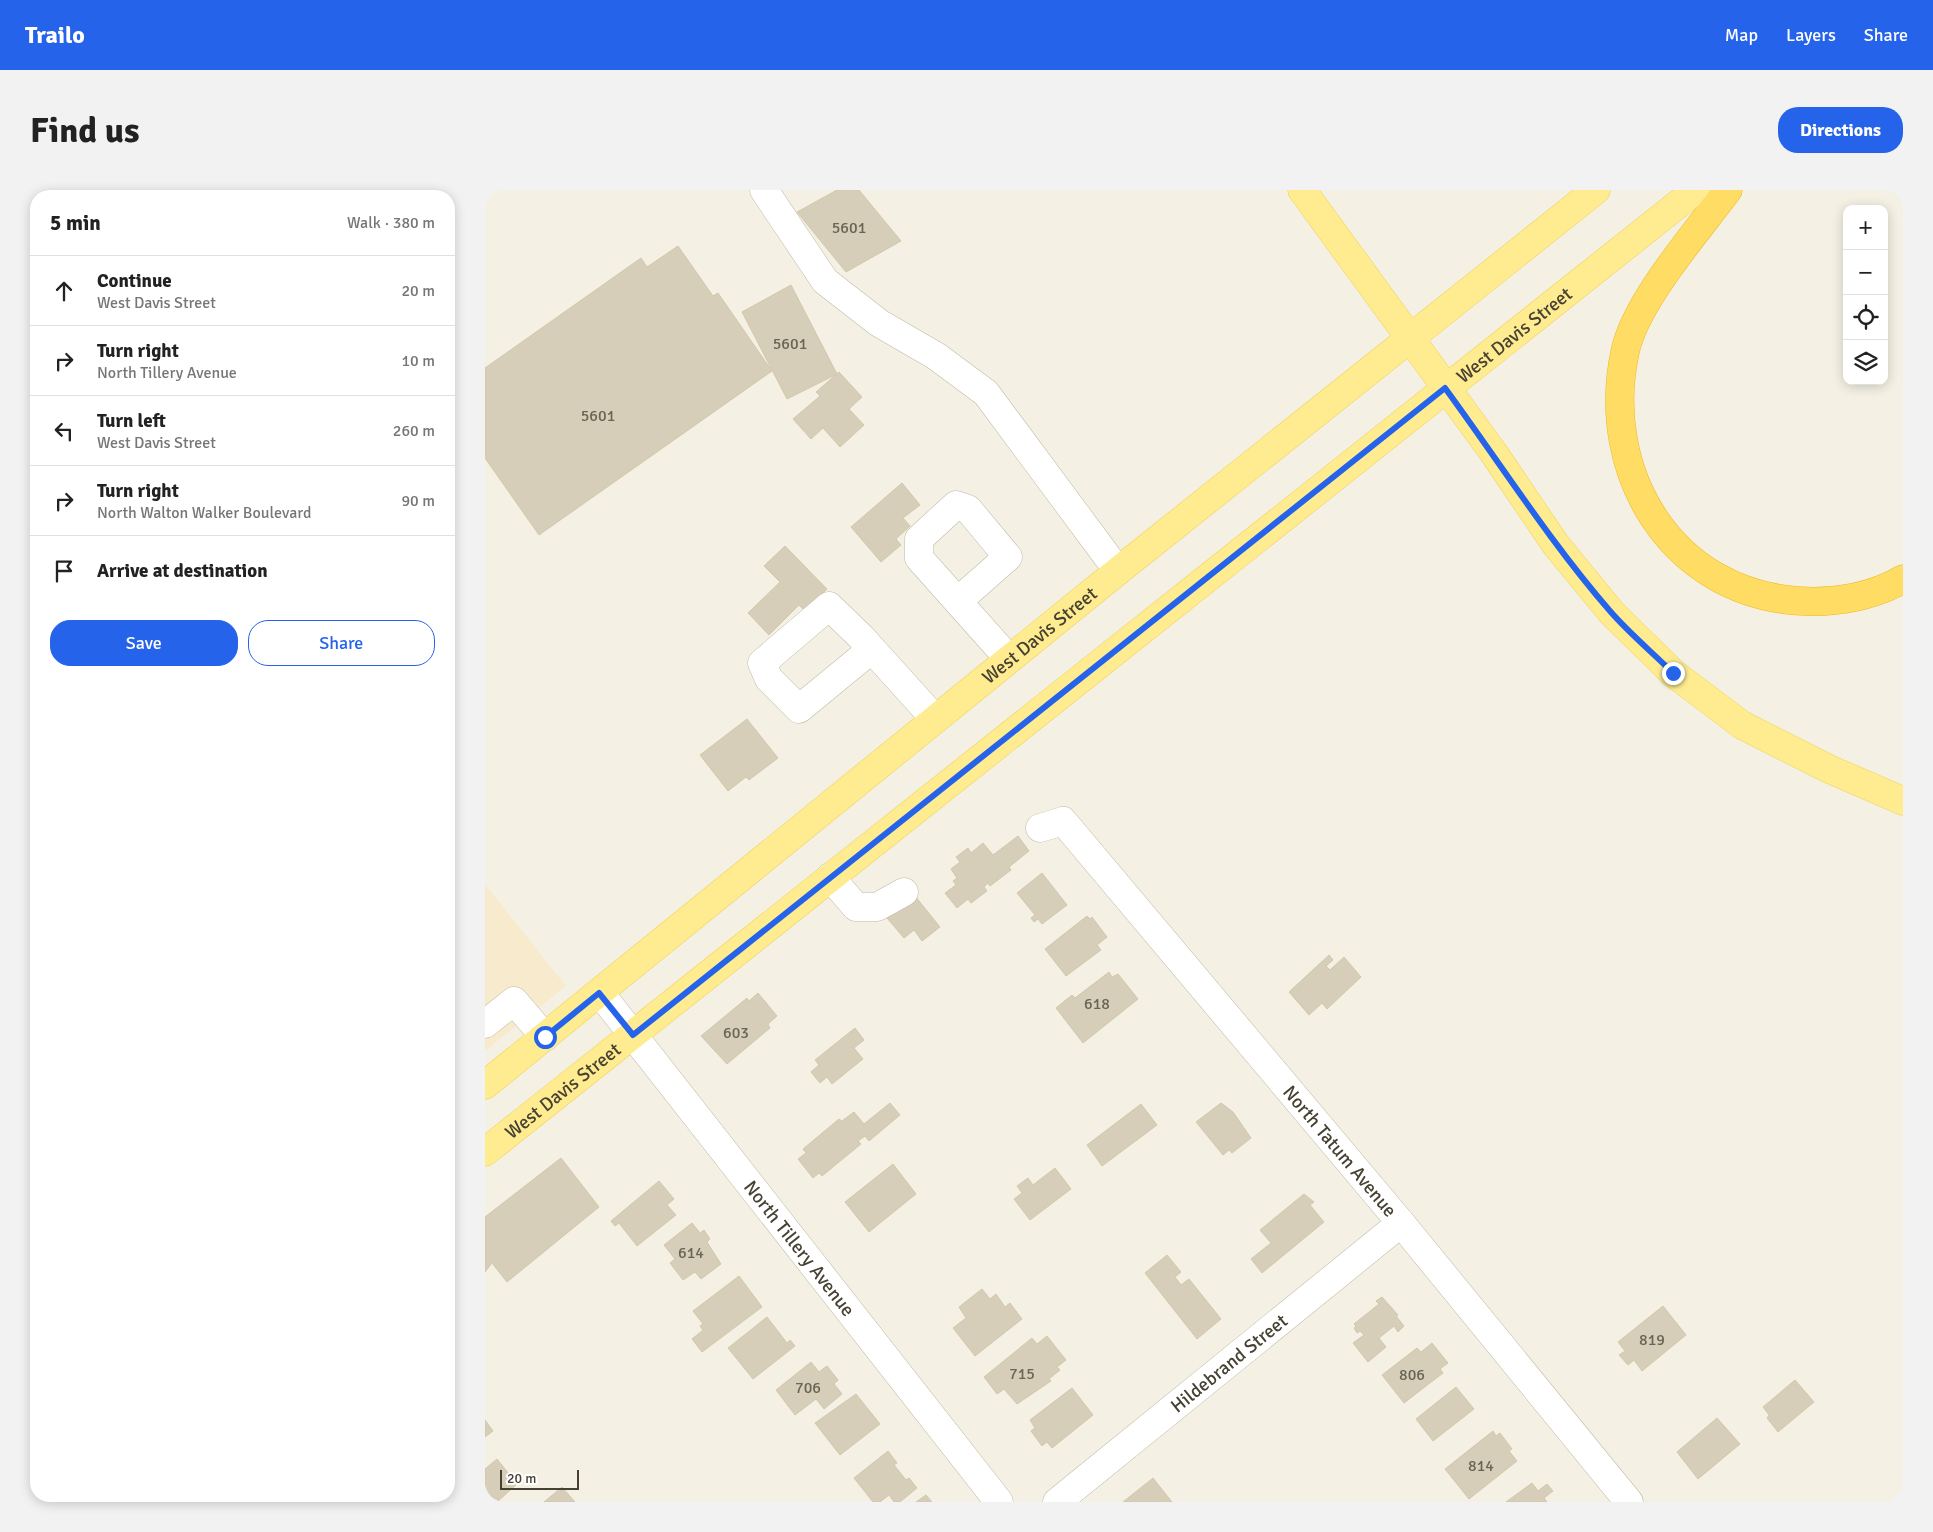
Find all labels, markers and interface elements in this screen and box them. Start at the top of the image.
text: Trailo [25,20,85,50]
text: Map [1725,24,1758,46]
text: Layers [1786,24,1836,46]
text: Share [1864,24,1908,46]
button: Directions [1778,107,1903,153]
text: Find us [30,109,140,152]
map controls [1843,205,1888,385]
button: + [1843,205,1888,250]
text: 5 min [50,210,101,236]
text: Walk · 380 m [347,213,435,233]
house number: 5601 [832,218,866,238]
button: − [1843,250,1888,295]
text: Continue [97,269,172,293]
icon: ahead [50,277,78,305]
text: 20 m [401,281,435,301]
street label: West Davis Street [1452,282,1578,389]
text: West Davis Street [97,293,216,313]
button: locate [1843,295,1888,340]
house number: 5601 [773,334,807,354]
text: Turn right [97,339,179,363]
button: layers [1843,340,1888,385]
icon: right [50,347,78,375]
text: 10 m [401,351,435,371]
text: North Tillery Avenue [97,363,237,383]
house number: 5601 [581,406,615,426]
text: Turn left [97,409,166,433]
icon: left [50,417,78,445]
text: 260 m [393,421,435,441]
text: West Davis Street [97,433,216,453]
text: Turn right [97,479,179,503]
icon: right [50,487,78,515]
text: 90 m [401,491,435,511]
text: North Walton Walker Boulevard [97,503,311,523]
icon: arrive [50,557,78,585]
text: Arrive at destination [97,559,268,583]
street label: West Davis Street [978,582,1103,690]
button: Save [50,620,238,666]
button: Share [248,620,435,666]
route end [1662,662,1685,685]
house number: 618 [1084,994,1110,1014]
house number: 603 [723,1023,749,1043]
route start [534,1026,557,1049]
street label: West Davis Street [500,1038,626,1145]
street label: North Tatum Avenue [1277,1081,1402,1222]
street label: North Tillery Avenue [738,1176,860,1321]
house number: 614 [678,1243,704,1263]
street label: Hildebrand Street [1166,1309,1293,1418]
house number: 819 [1639,1330,1665,1350]
house number: 715 [1009,1364,1035,1384]
house number: 806 [1399,1365,1425,1385]
house number: 706 [795,1378,821,1398]
house number: 814 [1468,1456,1494,1476]
scale bar [500,1467,579,1490]
text: 20 m [507,1470,536,1487]

